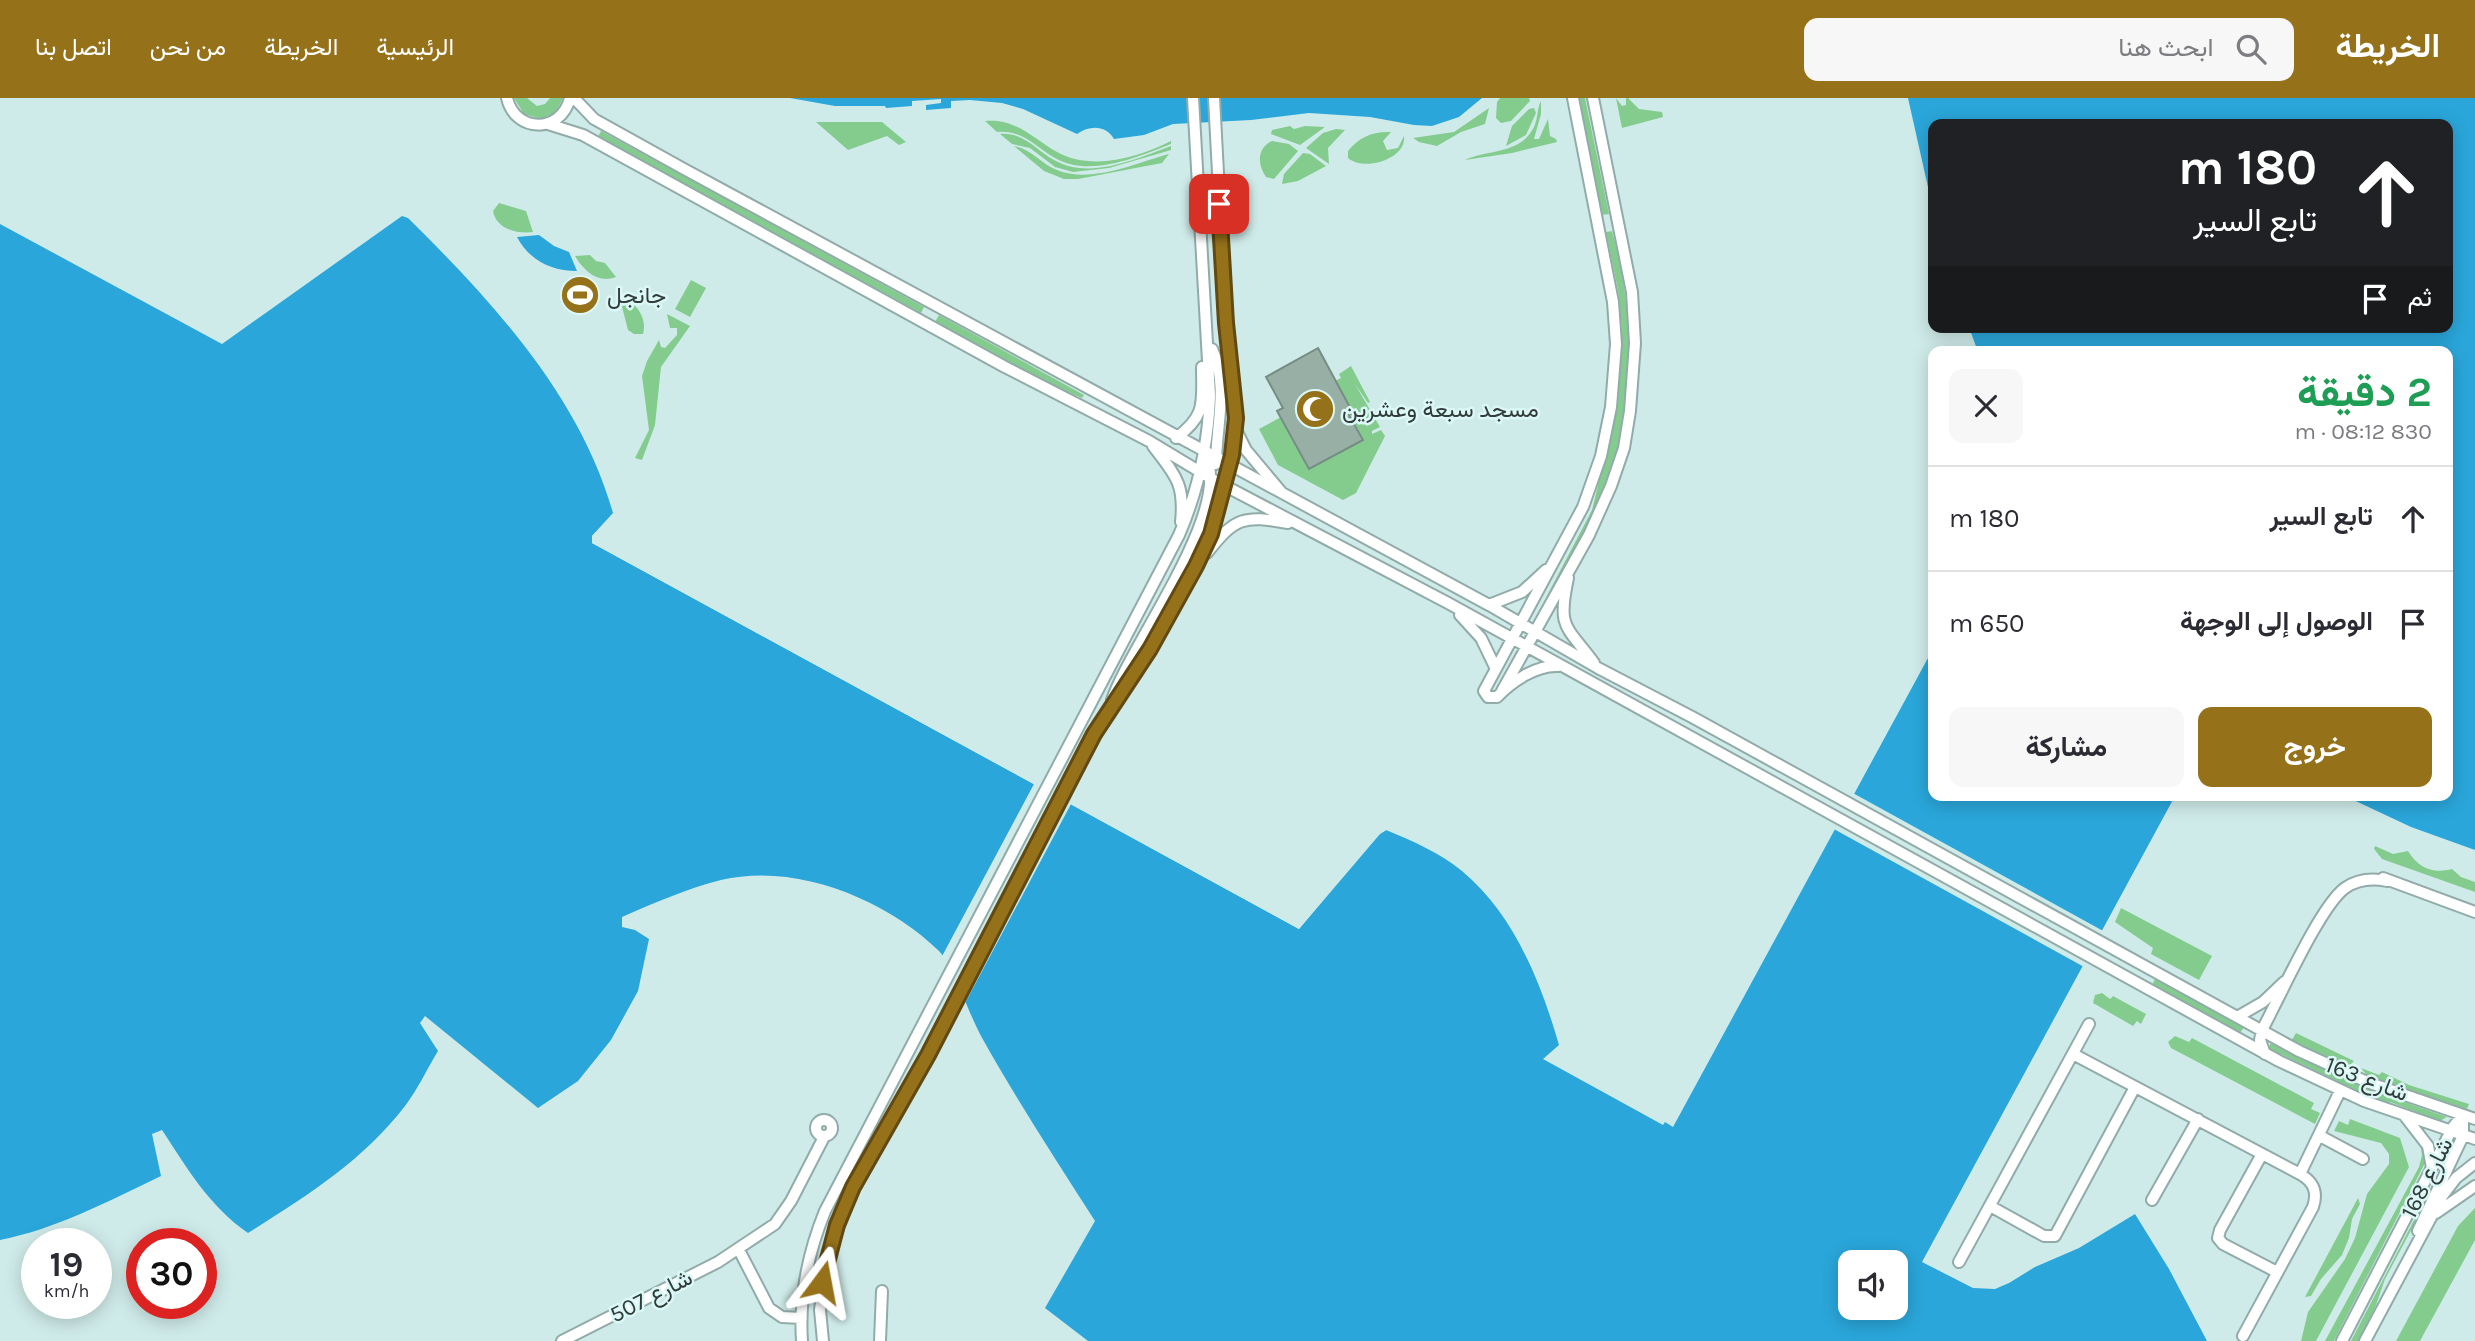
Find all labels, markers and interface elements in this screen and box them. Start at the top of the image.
search box [1804,18,2294,81]
text: الخريطة [2336,27,2440,65]
icon: search [2232,30,2270,68]
text: ابحث هنا [2118,32,2214,63]
text: اتصل بنا [35,33,112,61]
text: من نحن [150,33,226,61]
text: الخريطة [264,33,338,61]
text: الرئيسية [376,33,454,61]
text: 180 m [2178,139,2317,196]
icon: ahead [2341,147,2432,238]
pin [1189,174,1249,234]
icon: arrive [1200,185,1238,223]
text: تابع السير [2193,202,2317,239]
sports icon: جانجل [559,274,601,316]
icon: arrive [2356,280,2394,318]
place label: جانجل [607,282,666,309]
text: ثم [2408,282,2432,313]
text: 2 دقيقة [2297,367,2432,417]
button: close [1949,369,2023,443]
mosque icon: مسجد سبعة وعشرين [1294,388,1336,430]
place label: مسجد سبعة وعشرين [1342,396,1539,424]
text: 830 m · 08:12 [2295,418,2432,445]
icon: ahead [2394,500,2432,538]
text: تابع السير [2269,501,2373,532]
text: 180 m [1949,503,2020,534]
icon: arrive [2394,605,2432,643]
text: الوصول إلى الوجهة [2180,606,2373,637]
text: 650 m [1949,608,2025,639]
button: مشاركة [1949,707,2184,787]
button: خروج [2198,707,2432,787]
street label: شارع 163 [2321,1051,2412,1109]
street label: شارع 168 [2395,1133,2460,1224]
speed limit sign: 30 [126,1228,217,1319]
text: 19 [50,1244,83,1285]
position arrow [785,1245,859,1319]
map controls [1838,1250,1908,1320]
button: sound [1838,1250,1908,1320]
street label: شارع 507 [605,1264,698,1330]
text: km/h [44,1280,89,1302]

